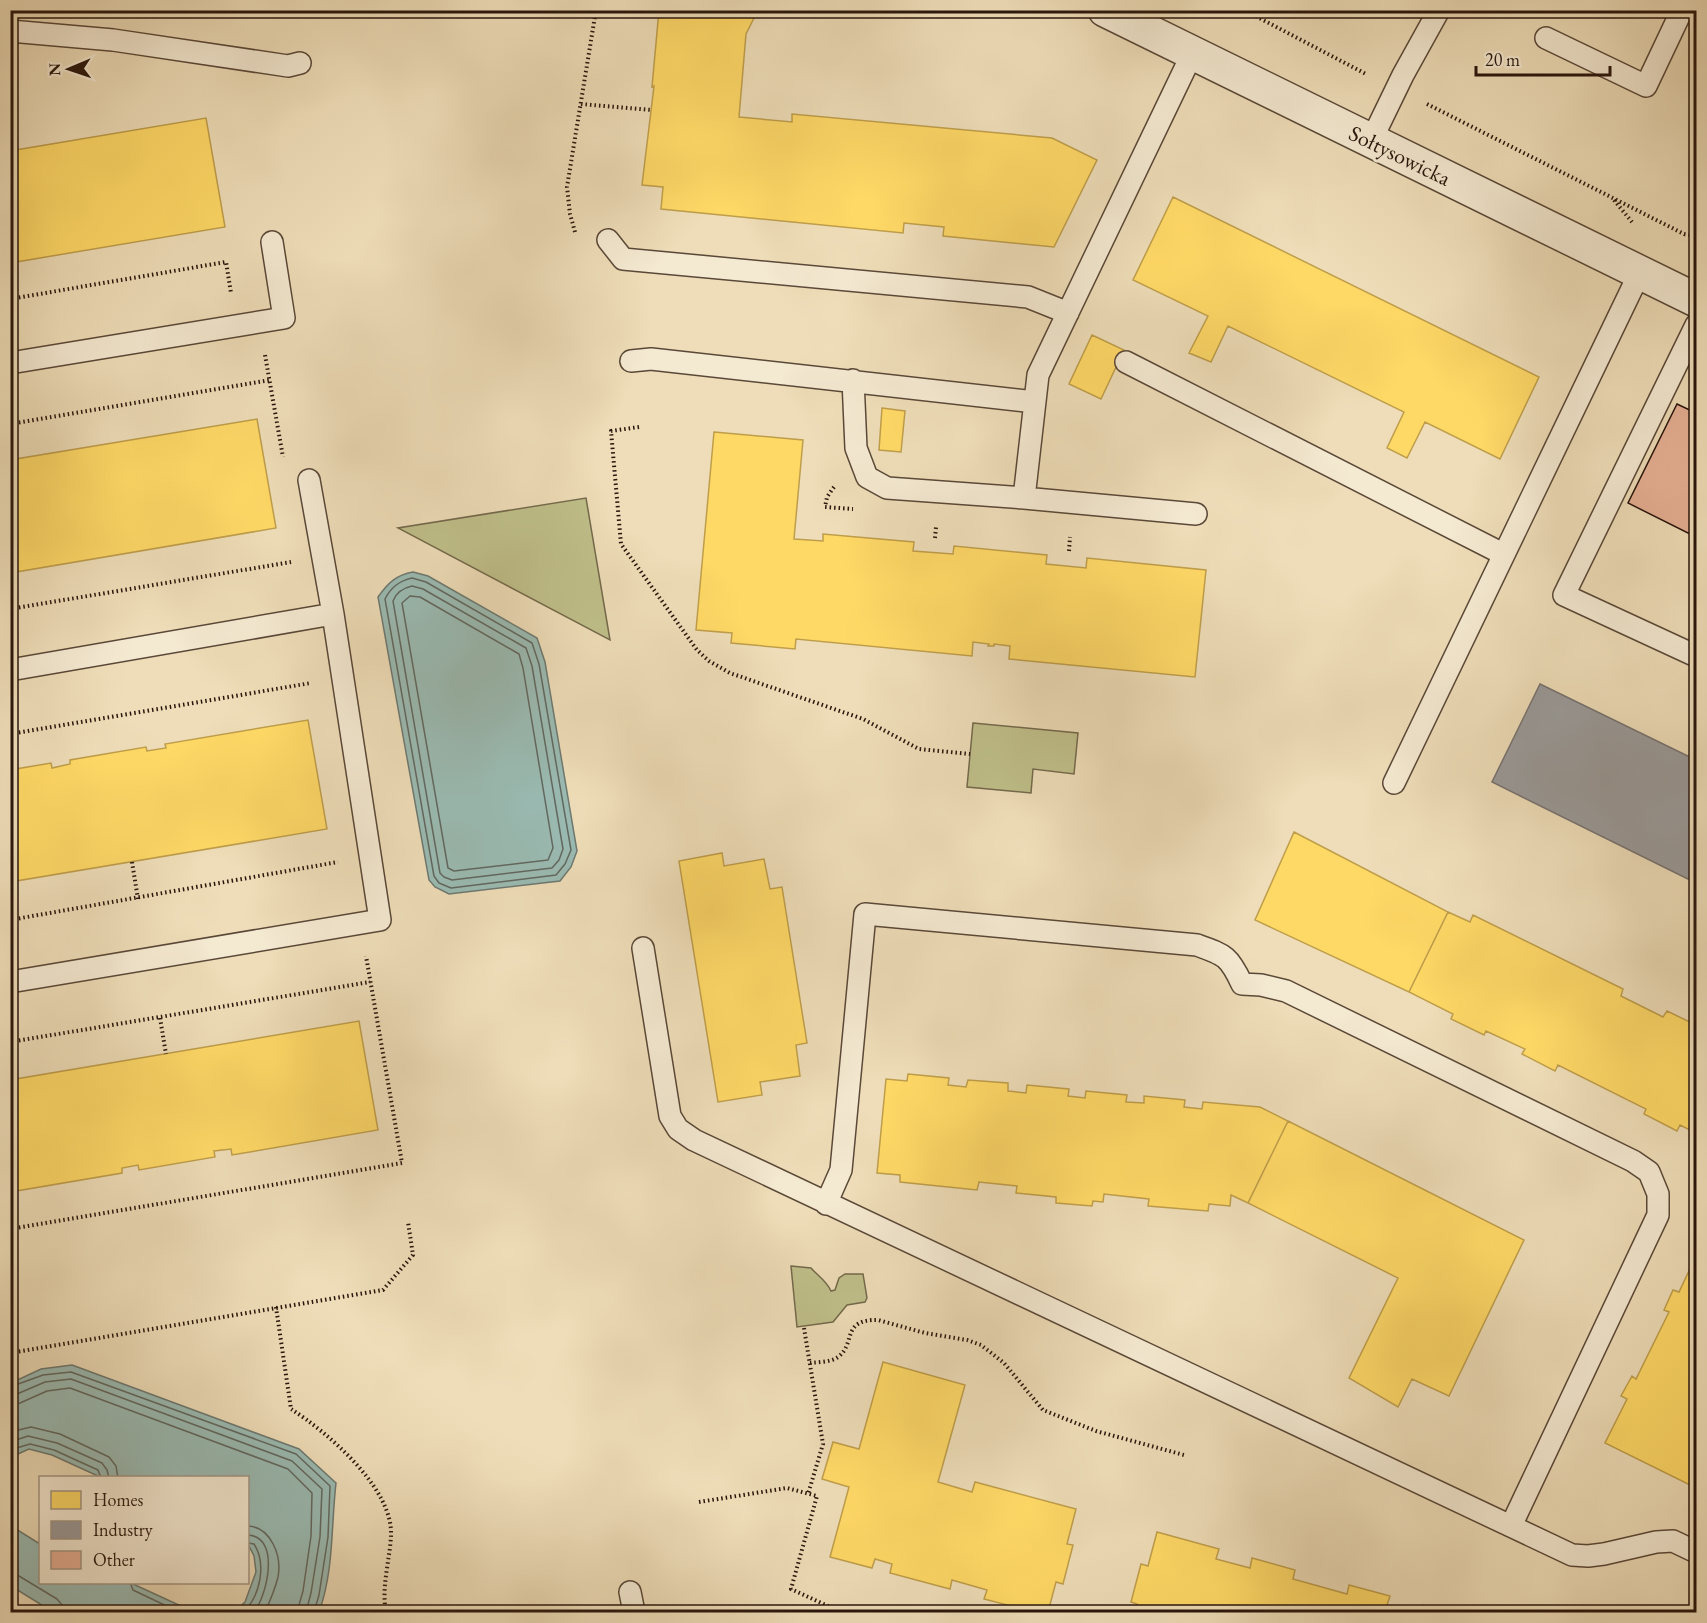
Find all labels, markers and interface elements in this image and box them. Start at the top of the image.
north arrow [39,39,99,99]
scale bar [1476,39,1610,77]
text: 20 m [1485,48,1520,71]
text: N [44,63,65,76]
street label: Sołtysowicka [1344,118,1456,193]
legend [39,1476,249,1584]
text: Homes [93,1488,144,1511]
text: Industry [93,1518,153,1541]
text: Other [93,1548,135,1571]

